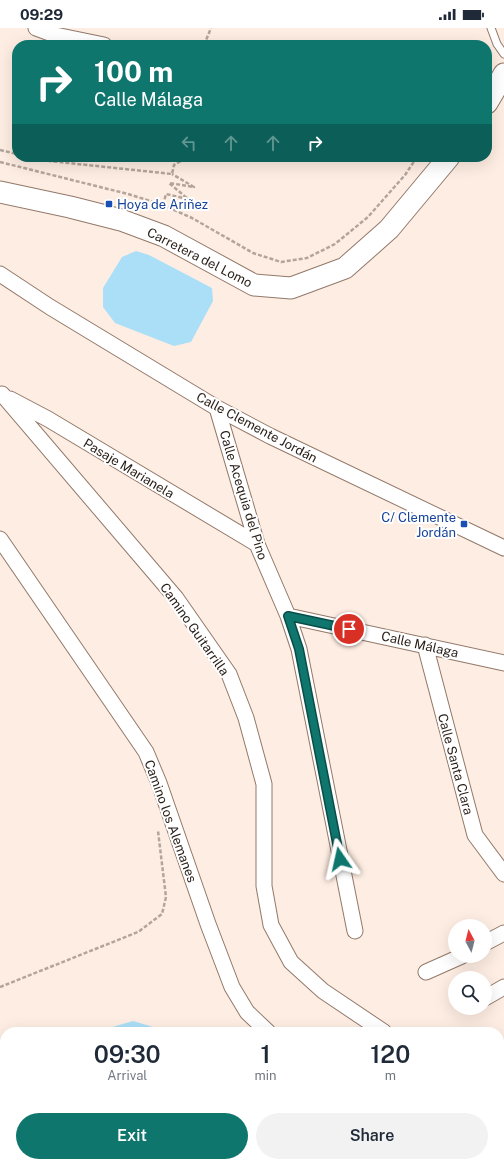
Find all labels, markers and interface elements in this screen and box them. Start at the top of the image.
text: 09:29 [20,6,63,23]
text: 100 m [94,55,173,88]
icon: right [28,56,80,108]
text: Calle Málaga [94,89,203,110]
icon: left [178,132,200,154]
icon: ahead [220,132,242,154]
icon: ahead [262,132,284,154]
icon: right [304,132,326,154]
place label: Hoya de Ariñez [117,197,208,212]
marker: Hoya de Ariñez [104,199,114,209]
street label: Carretera del Lomo [145,224,255,290]
street label: Calle Clemente Jordán [194,389,320,466]
street label: Calle Acequia del Pino [217,429,270,562]
street label: Pasaje Marianela [81,435,177,501]
place label: C/ Clemente Jordán [381,510,456,540]
marker: C/ Clemente Jordán [459,519,469,529]
street label: Camino Guitarrilla [157,580,232,678]
pin [332,612,366,646]
icon: arrive [338,618,360,640]
street label: Calle Málaga [380,628,460,661]
street label: Calle Santa Clara [435,712,476,816]
street label: Camino los Alemanes [141,758,200,884]
position arrow [319,838,361,880]
north arrow [448,919,492,963]
map controls [448,919,492,1015]
button: search [448,971,492,1015]
text: 09:30 [94,1040,161,1068]
text: 1 [260,1040,271,1068]
text: 120 [370,1040,410,1068]
text: Arrival [107,1068,147,1083]
text: min [254,1068,277,1083]
text: m [385,1068,396,1083]
button: Exit [16,1113,248,1159]
button: Share [256,1113,488,1159]

